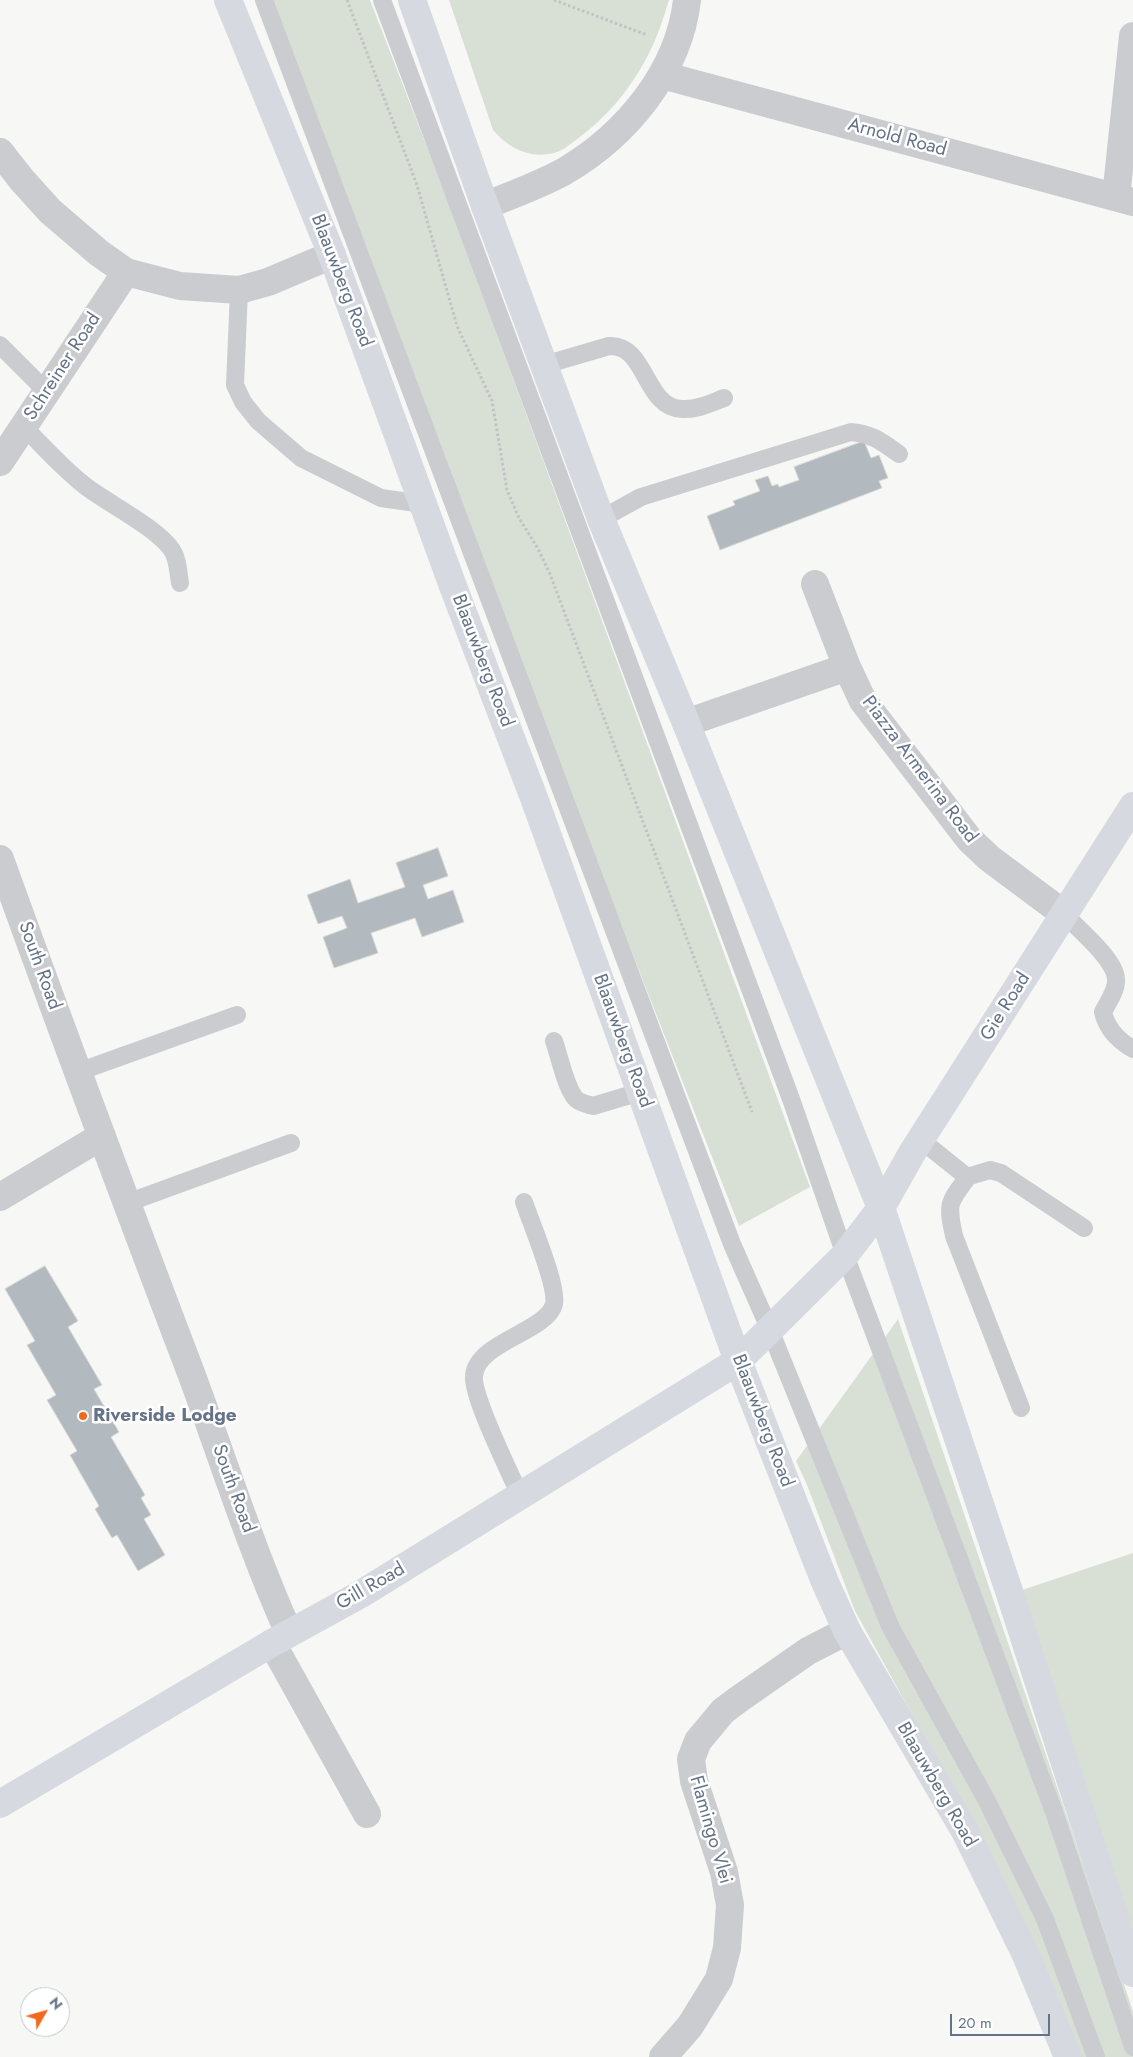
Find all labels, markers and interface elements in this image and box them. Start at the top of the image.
street label: Arnold Road [845,114,949,162]
street label: Blaauwberg Road [305,211,377,351]
street label: Schreiner Road [20,309,106,425]
street label: Blaauwberg Road [446,591,518,731]
street label: Piazza Armerina Road [856,692,982,848]
street label: South Road [13,919,65,1013]
street label: Gie Road [976,969,1036,1045]
street label: Blaauwberg Road [587,971,657,1111]
street label: Blaauwberg Road [726,1351,798,1491]
place label: Riverside Lodge [93,1405,237,1427]
marker: Riverside Lodge [77,1410,89,1422]
street label: South Road [207,1442,259,1536]
street label: Gill Road [333,1558,409,1616]
street label: Blaauwberg Road [891,1718,981,1852]
street label: Flamingo Vlei [684,1773,736,1887]
north arrow [20,1987,70,2037]
text: N [45,1993,67,2014]
scale bar [953,2004,1053,2036]
text: 20 m [958,2012,992,2034]

